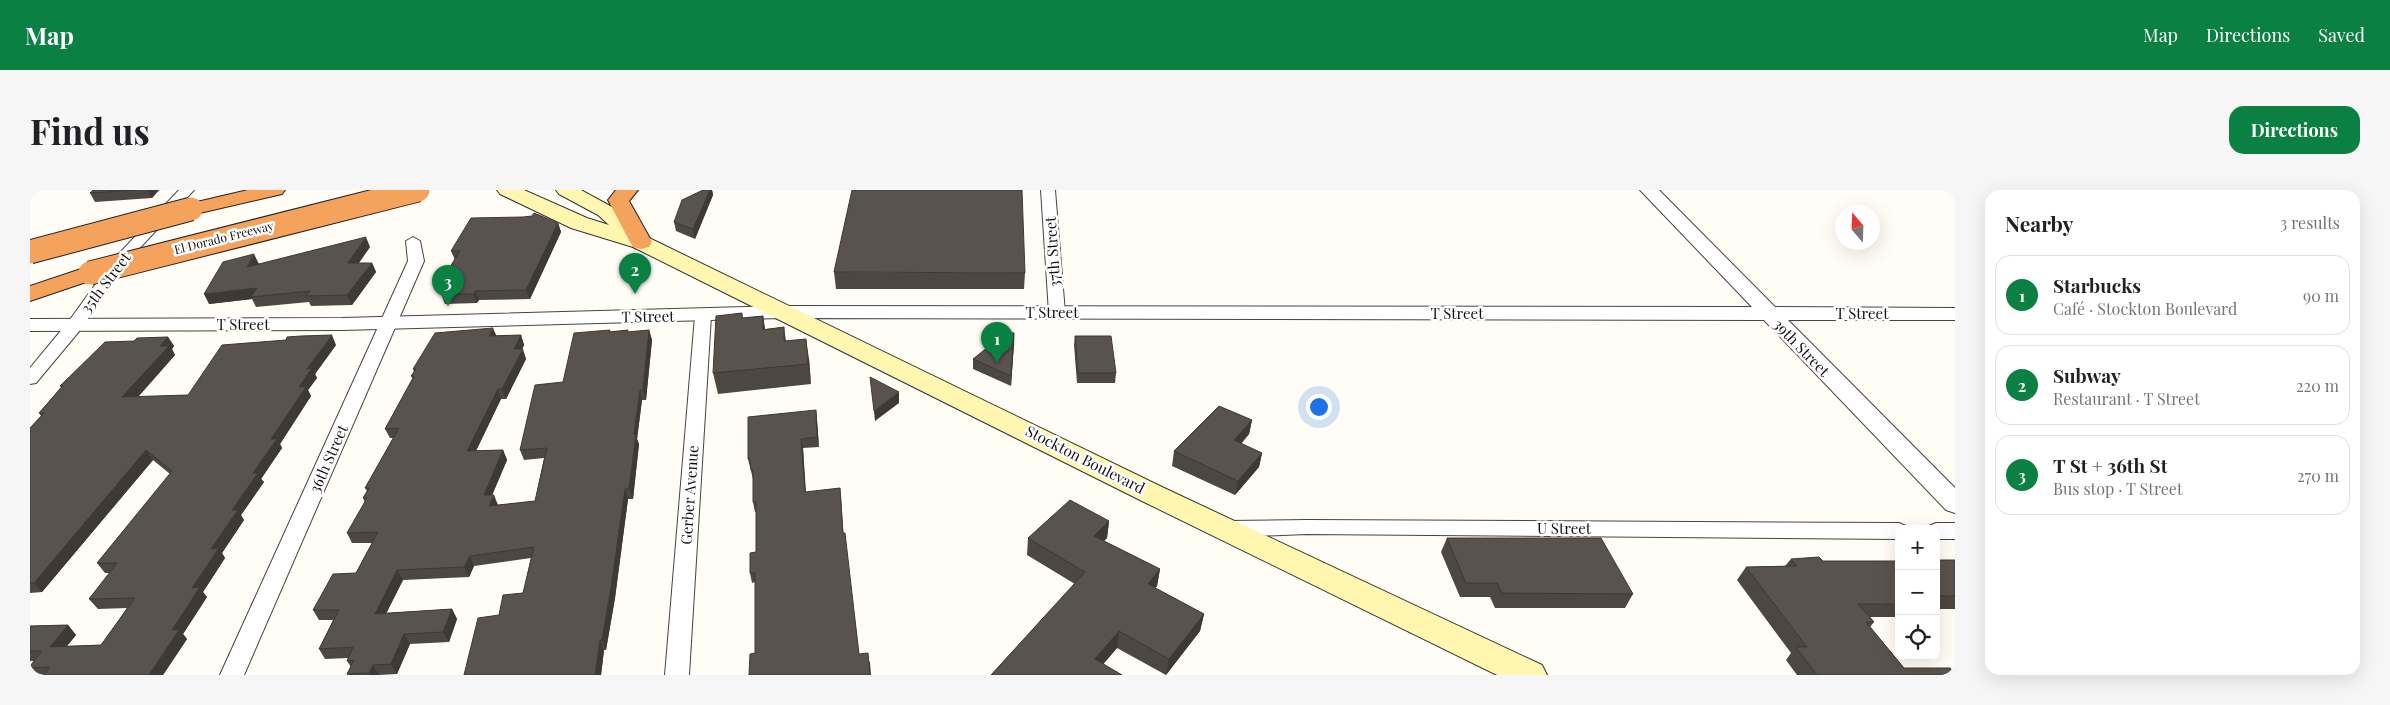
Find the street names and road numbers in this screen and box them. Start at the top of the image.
street label: 37th Street [1040,215,1064,288]
street label: El Dorado Freeway [172,217,275,257]
street label: 35th Street [76,247,135,317]
street label: T Street [1026,302,1079,322]
street label: T Street [1431,303,1484,323]
street label: T Street [1836,303,1889,323]
street label: T Street [621,306,675,326]
street label: T Street [217,314,270,334]
street label: 39th Street [1769,314,1835,381]
street label: Stockton Boulevard [1022,420,1149,498]
street label: 36th Street [304,421,352,496]
street label: Gerber Avenue [676,445,702,545]
street label: U Street [1537,518,1592,538]

